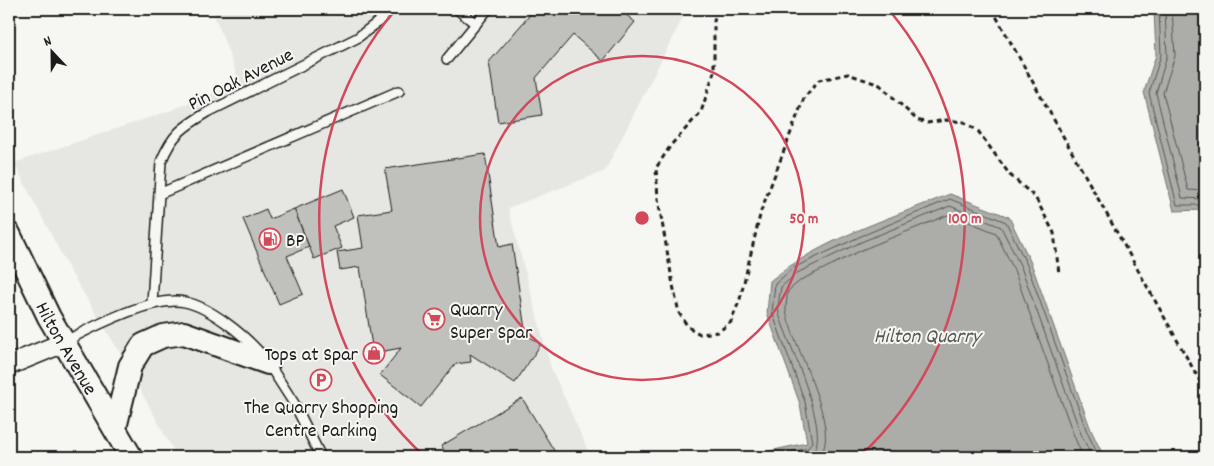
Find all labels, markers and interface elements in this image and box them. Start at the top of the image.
north arrow [28,28,78,78]
text: N [41,31,55,52]
street label: Pin Oak Avenue [184,42,299,119]
centre of rings [633,209,651,227]
text: 50 m [790,209,818,231]
text: 100 m [948,209,982,231]
fuel station icon: BP [258,227,282,251]
place label: BP [286,228,305,256]
place label: Quarry Super Spar [450,297,533,348]
street label: Hilton Avenue [27,298,103,401]
supermarket icon: Quarry Super Spar [422,307,446,331]
water label: Hilton Quarry [874,323,983,353]
shop icon: Tops at Spar [362,341,386,365]
place label: Tops at Spar [265,342,359,370]
parking icon: The Quarry Shopping Centre Parking [309,368,333,392]
place label: The Quarry Shopping Centre Parking [244,395,398,446]

